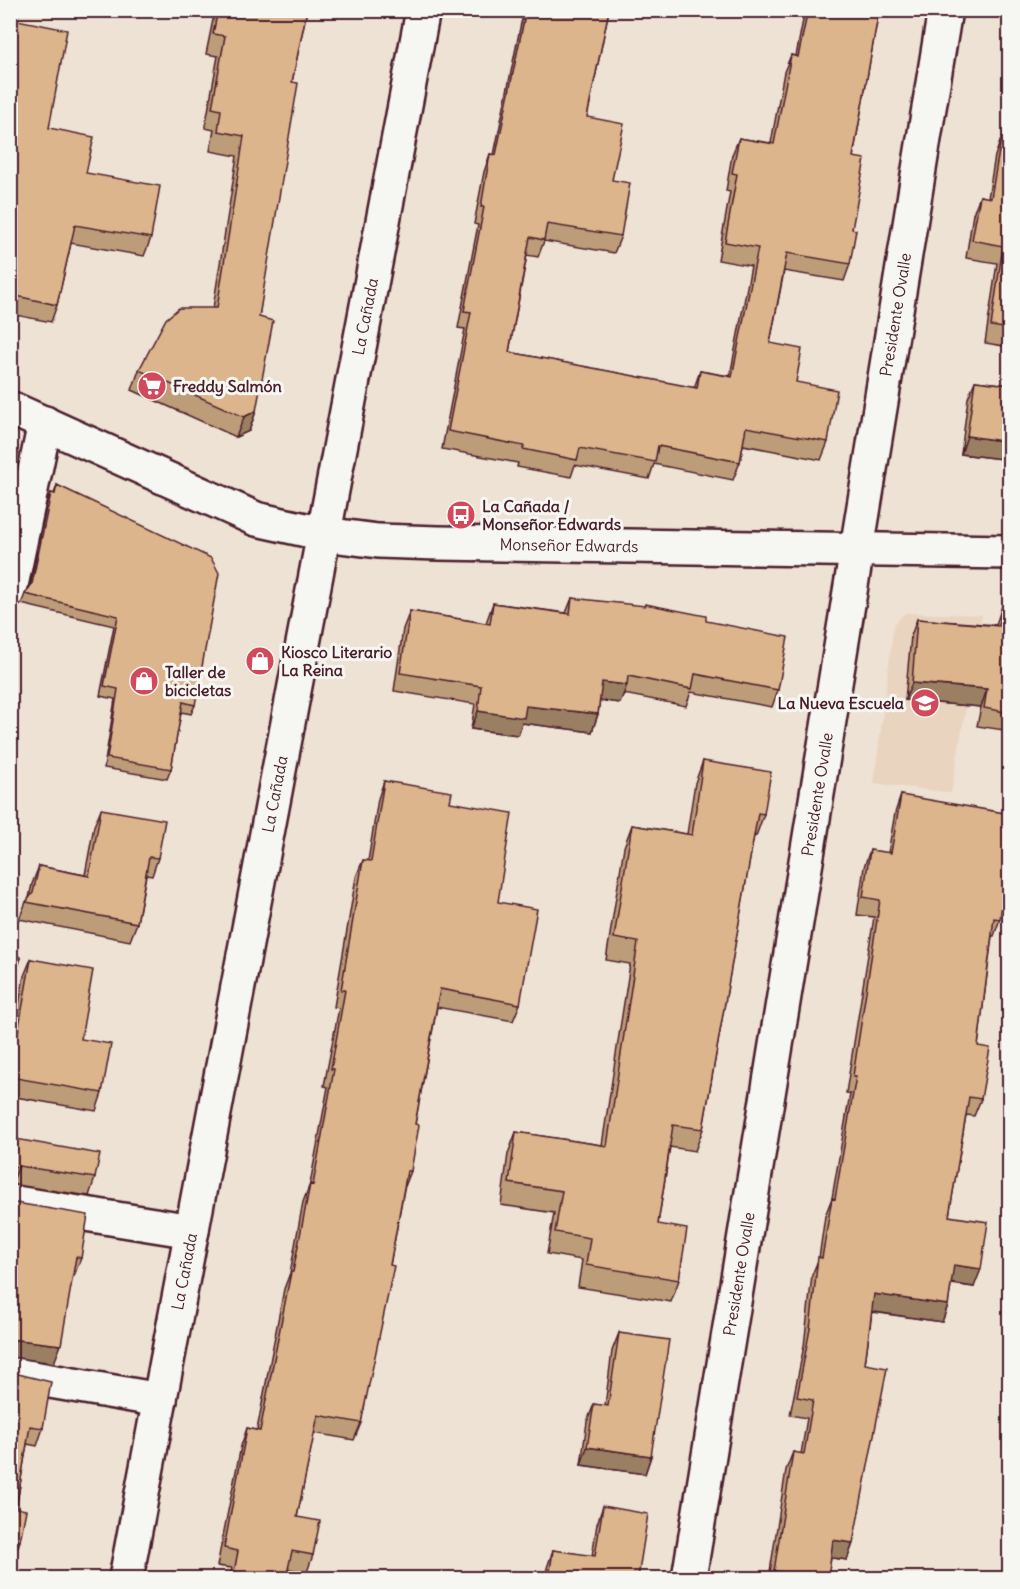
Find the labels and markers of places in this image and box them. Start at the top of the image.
supermarket icon: Freddy Salmón [136,370,168,402]
place label: Freddy Salmón [173,376,282,397]
place label: La Cañada / Monseñor Edwards [482,496,621,534]
bus stop icon: La Cañada / Monseñor Edwards [445,499,477,531]
place label: Kiosco Literario La Reina [281,642,392,680]
shop icon: Kiosco Literario La Reina [244,645,276,677]
place label: Taller de bicicletas [165,662,231,700]
shop icon: Taller de bicicletas [128,665,160,697]
school or university icon: La Nueva Escuela [909,687,941,719]
place label: La Nueva Escuela [778,693,904,713]

